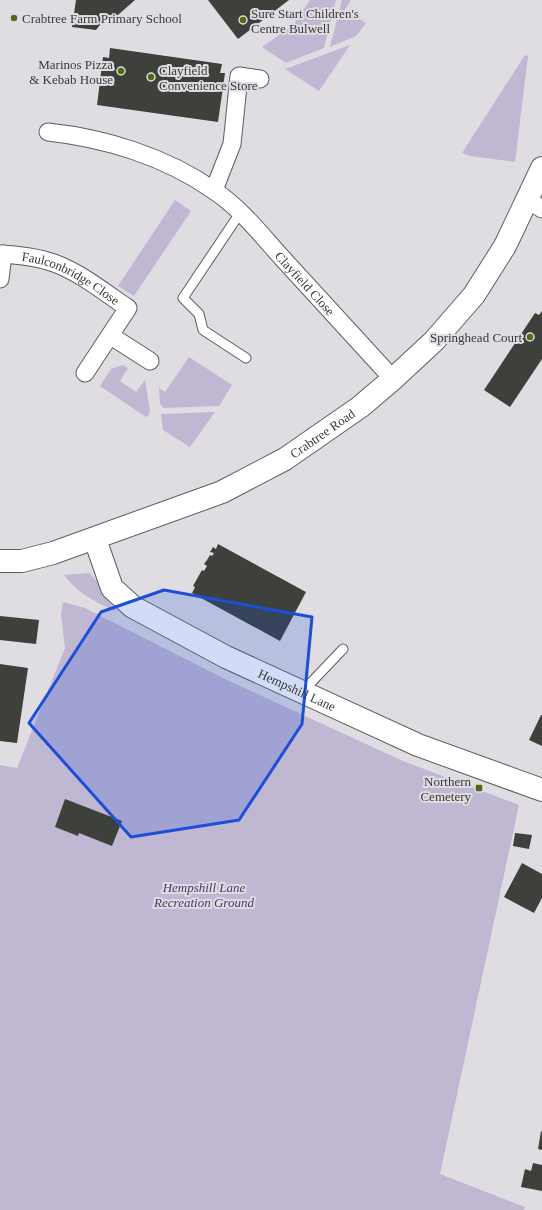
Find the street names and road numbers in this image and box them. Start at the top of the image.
street label: Clayfield Close [272,248,338,319]
street label: Faulconbridge Close [21,249,123,308]
street label: Crabtree Road [287,406,358,461]
street label: Hempshill Lane [256,666,338,714]

